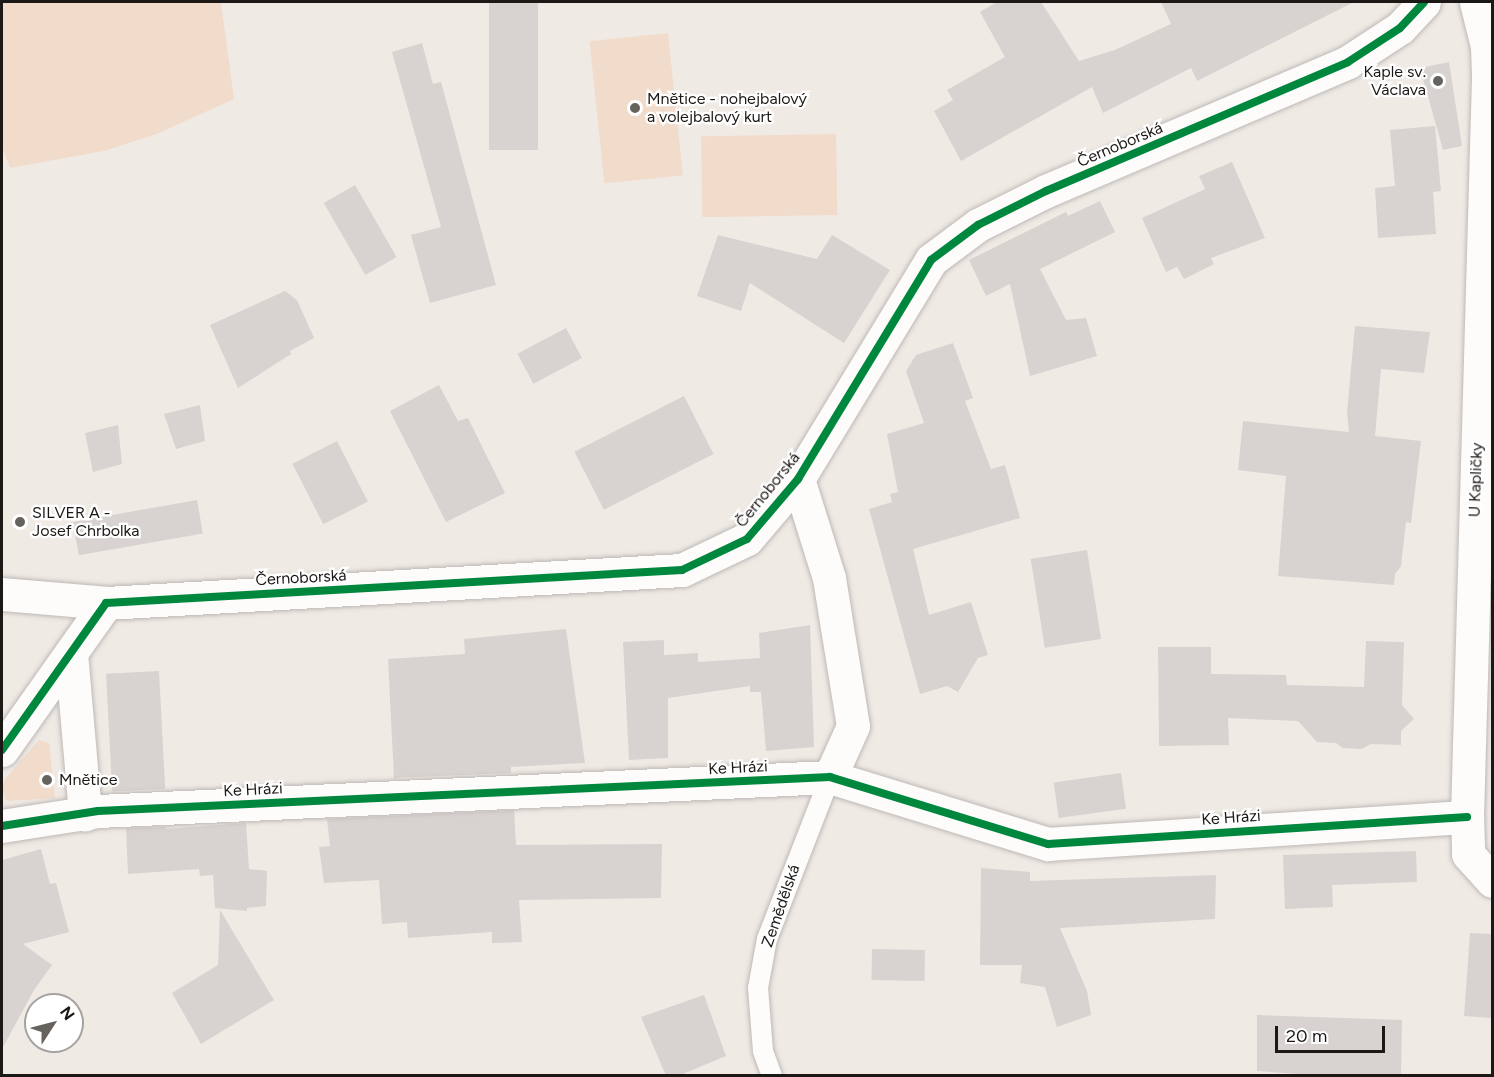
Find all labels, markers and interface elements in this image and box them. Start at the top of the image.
place label: Kaple sv. Václava [1363,62,1426,100]
marker: Kaple sv. Václava [1431,74,1445,88]
place label: Mnětice - nohejbalový a volejbalový kurt [647,89,807,127]
marker: Mnětice - nohejbalový a volejbalový kurt [628,101,642,115]
street label: Černoborská [1074,118,1166,172]
street label: U Kapličky [1465,442,1487,518]
street label: Černoborská [732,449,804,531]
place label: SILVER A - Josef Chrbolka [32,503,139,541]
marker: SILVER A - Josef Chrbolka [13,515,27,529]
street label: Černoborská [255,566,347,590]
street label: Ke Hrázi [708,757,768,779]
place label: Mnětice [59,770,117,790]
marker: Mnětice [40,773,54,787]
street label: Ke Hrázi [223,779,283,801]
street label: Ke Hrázi [1201,806,1261,830]
street label: Zemědělská [758,862,804,950]
north arrow [24,993,84,1053]
text: N [56,1003,79,1024]
scale bar [1278,1014,1388,1052]
text: 20 m [1286,1025,1327,1047]

